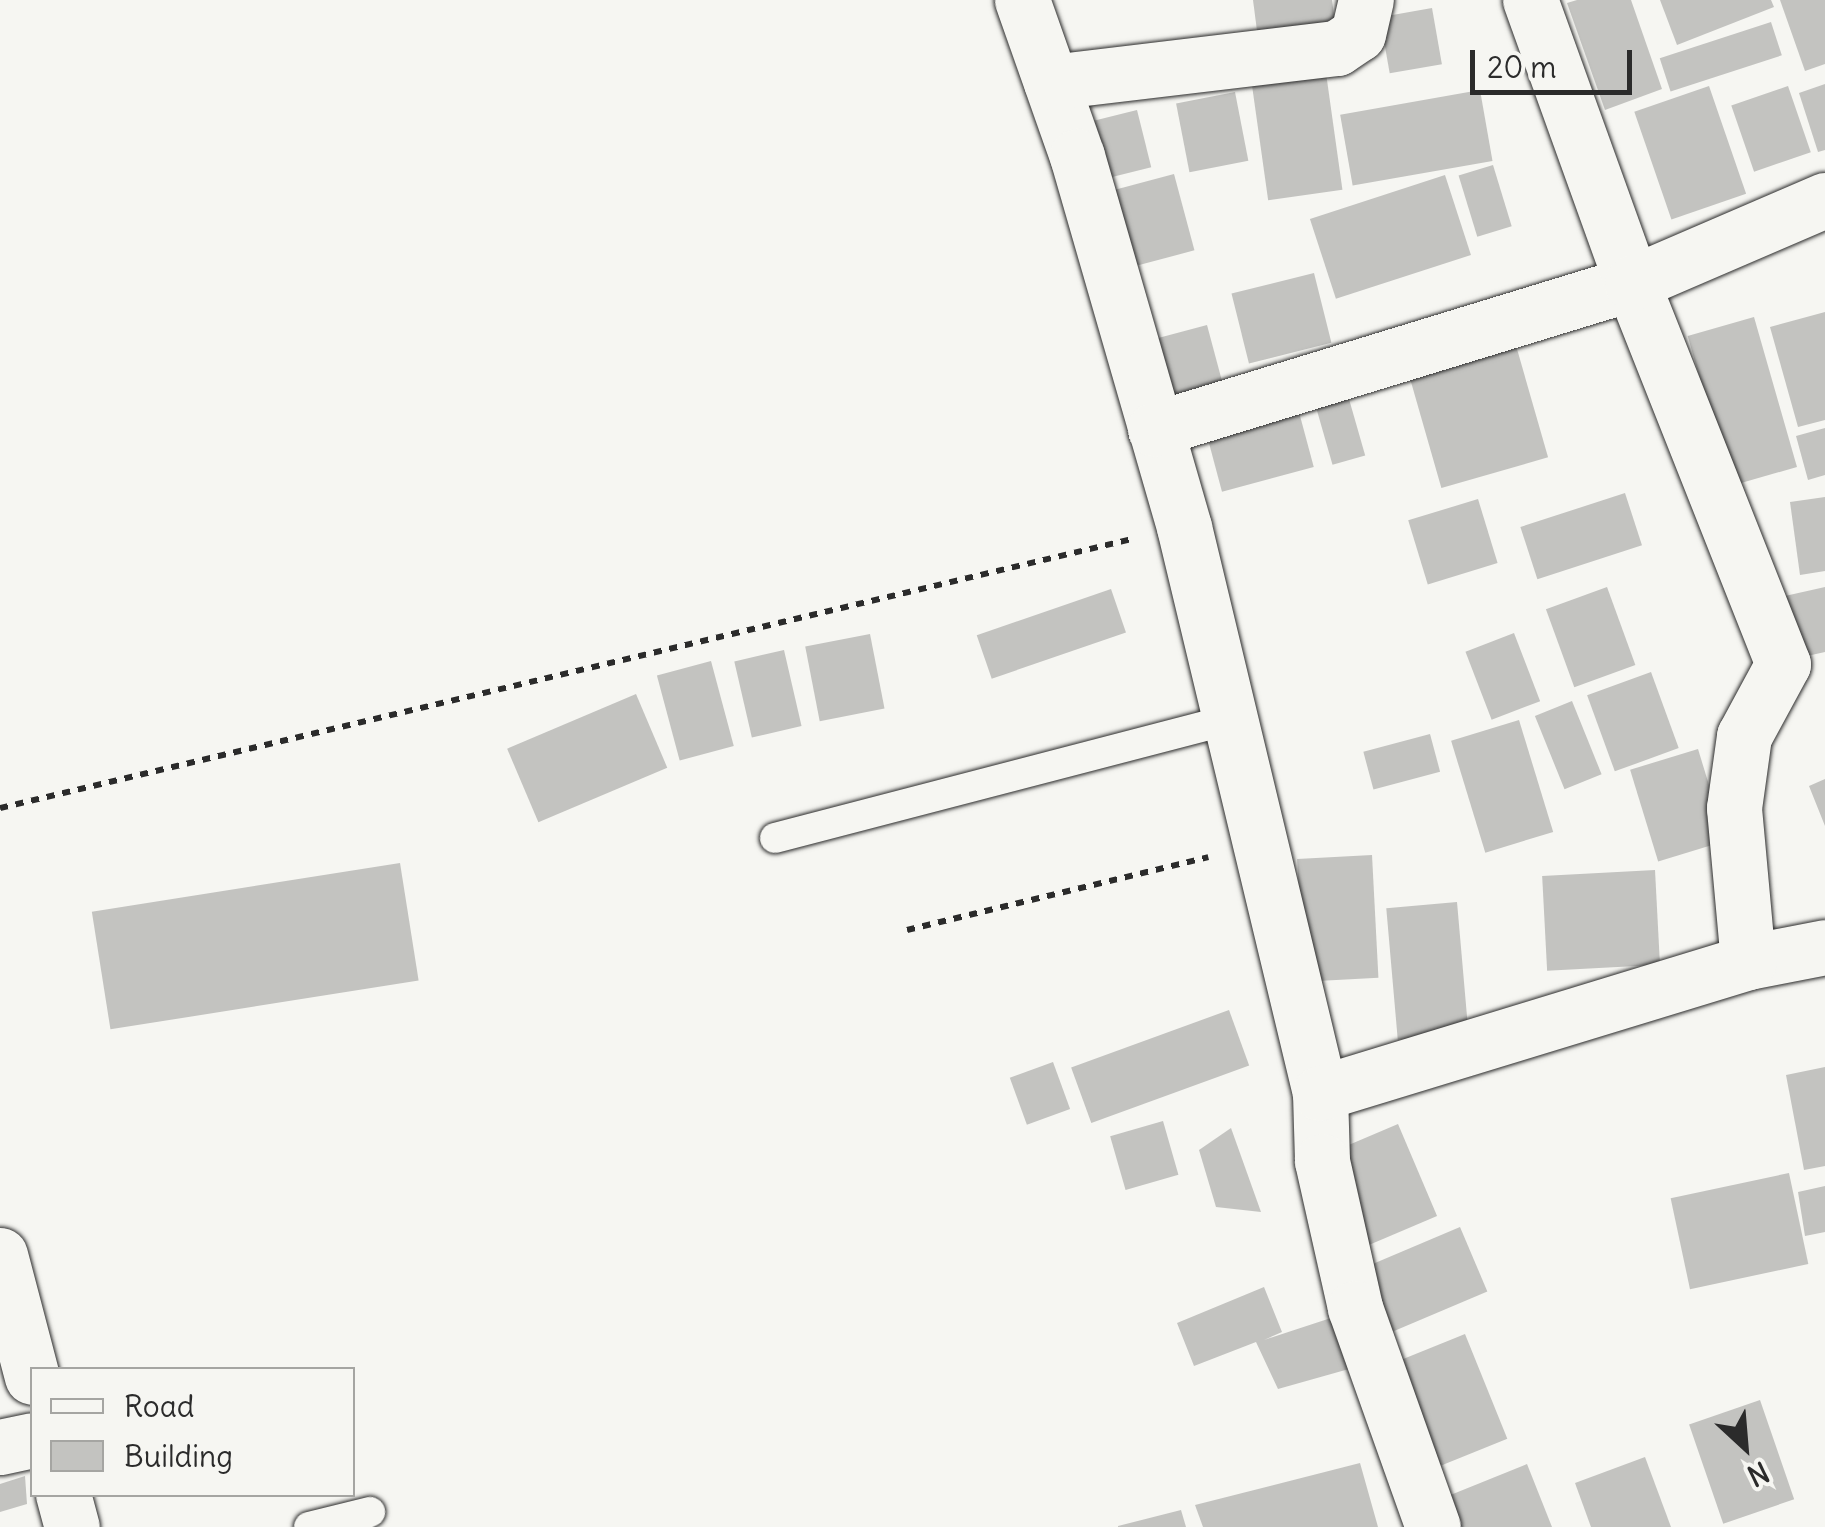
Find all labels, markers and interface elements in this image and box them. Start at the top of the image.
scale bar [1475,30,1638,92]
text: 20 m [1487,48,1557,86]
legend [30,1367,355,1497]
text: Road [124,1387,194,1425]
north arrow [1695,1397,1795,1497]
text: Building [124,1437,233,1475]
text: N [1742,1454,1775,1494]

